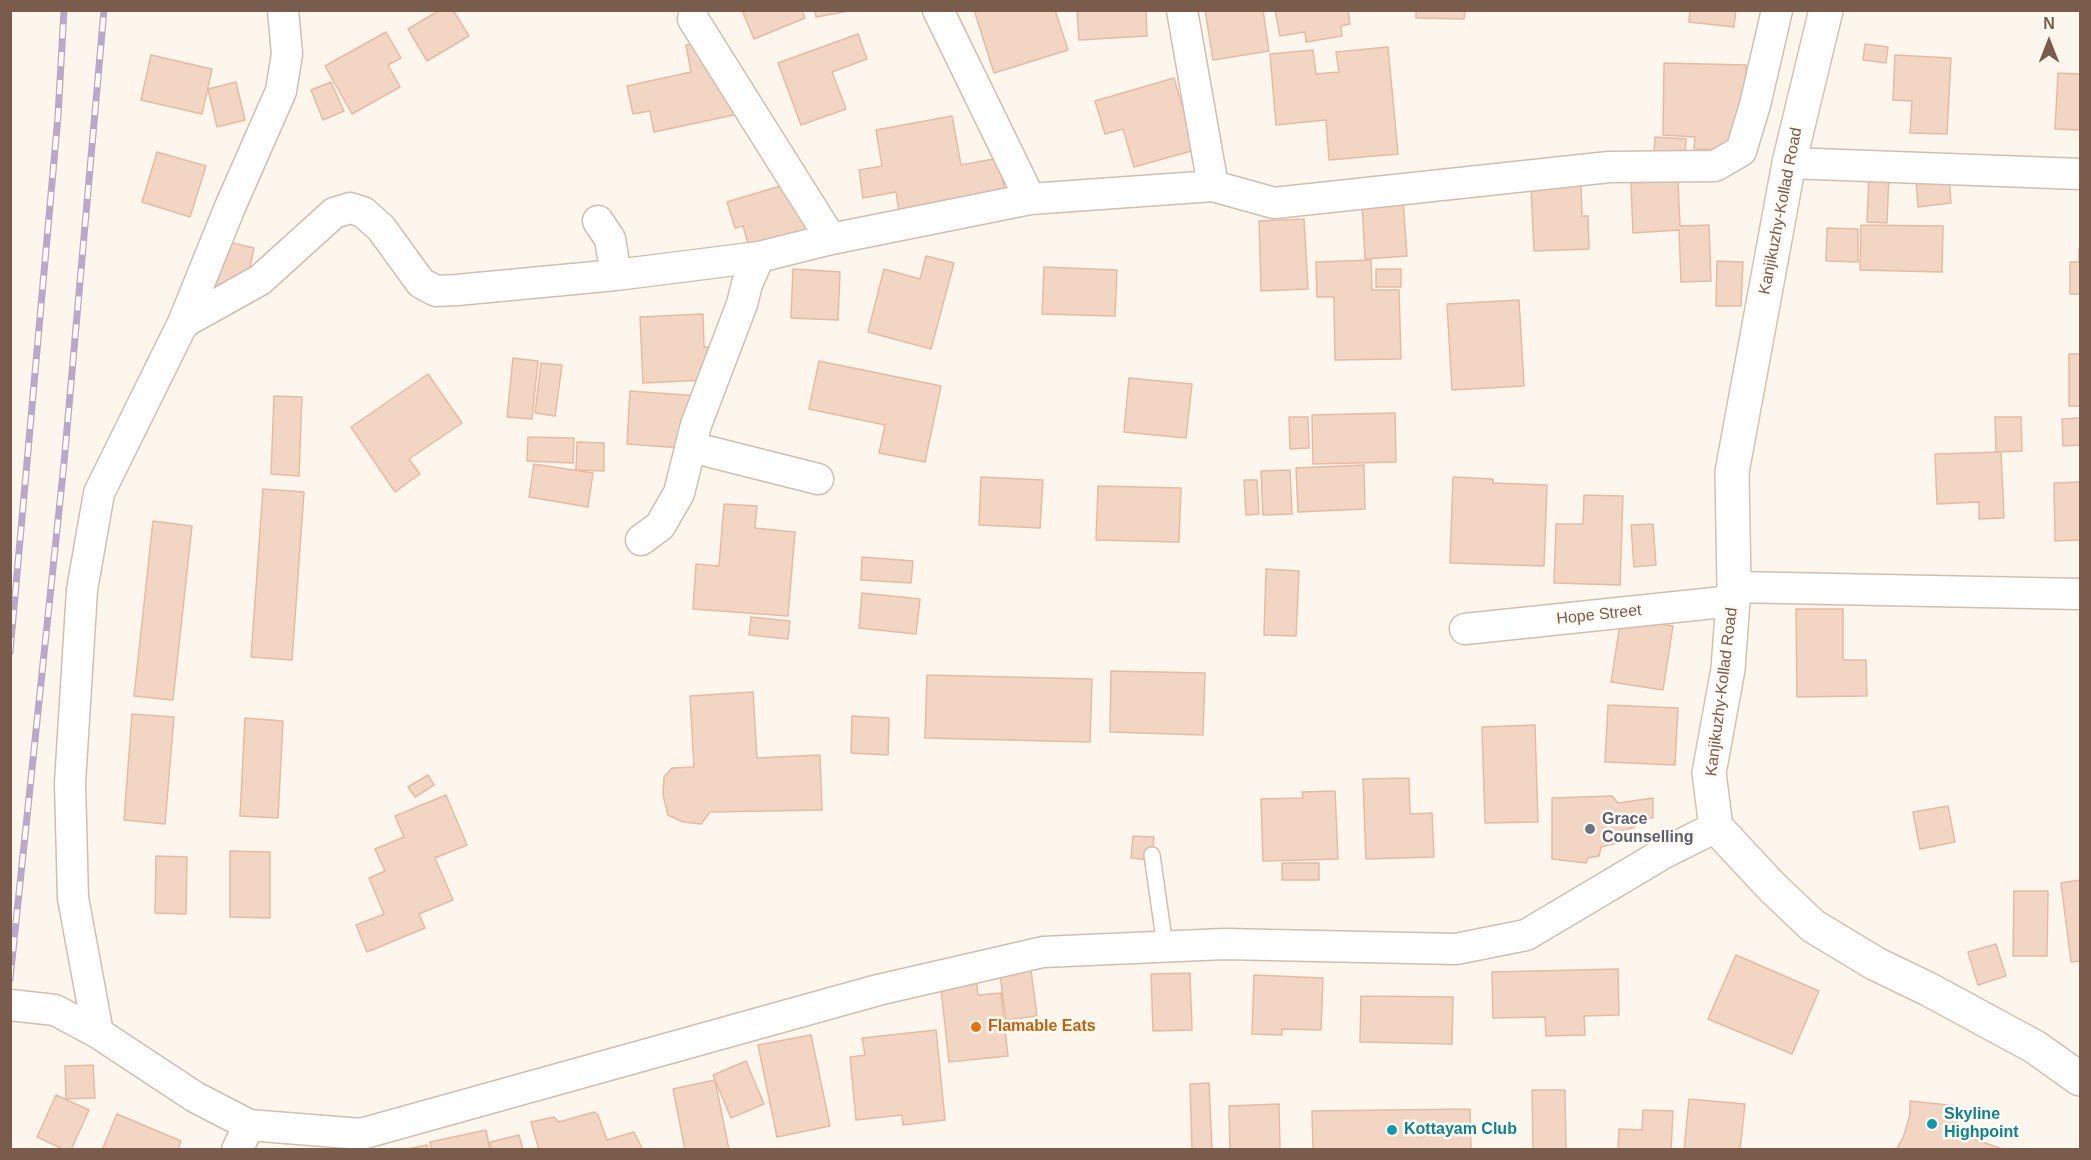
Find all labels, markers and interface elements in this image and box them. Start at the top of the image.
north arrow [2019,12,2079,72]
text: N [2043,15,2055,32]
street label: Kanjikuzhy-Kollad Road [1755,126,1807,296]
street label: Hope Street [1556,601,1642,629]
street label: Kanjikuzhy-Kollad Road [1702,607,1742,777]
place label: Grace Counselling [1602,810,1694,848]
marker: Grace Counselling [1583,822,1597,836]
place label: Flamable Eats [988,1017,1096,1037]
marker: Flamable Eats [969,1020,983,1034]
place label: Skyline Highpoint [1944,1105,2019,1143]
marker: Skyline Highpoint [1925,1117,1939,1131]
place label: Kottayam Club [1404,1120,1517,1140]
marker: Kottayam Club [1385,1123,1399,1137]

